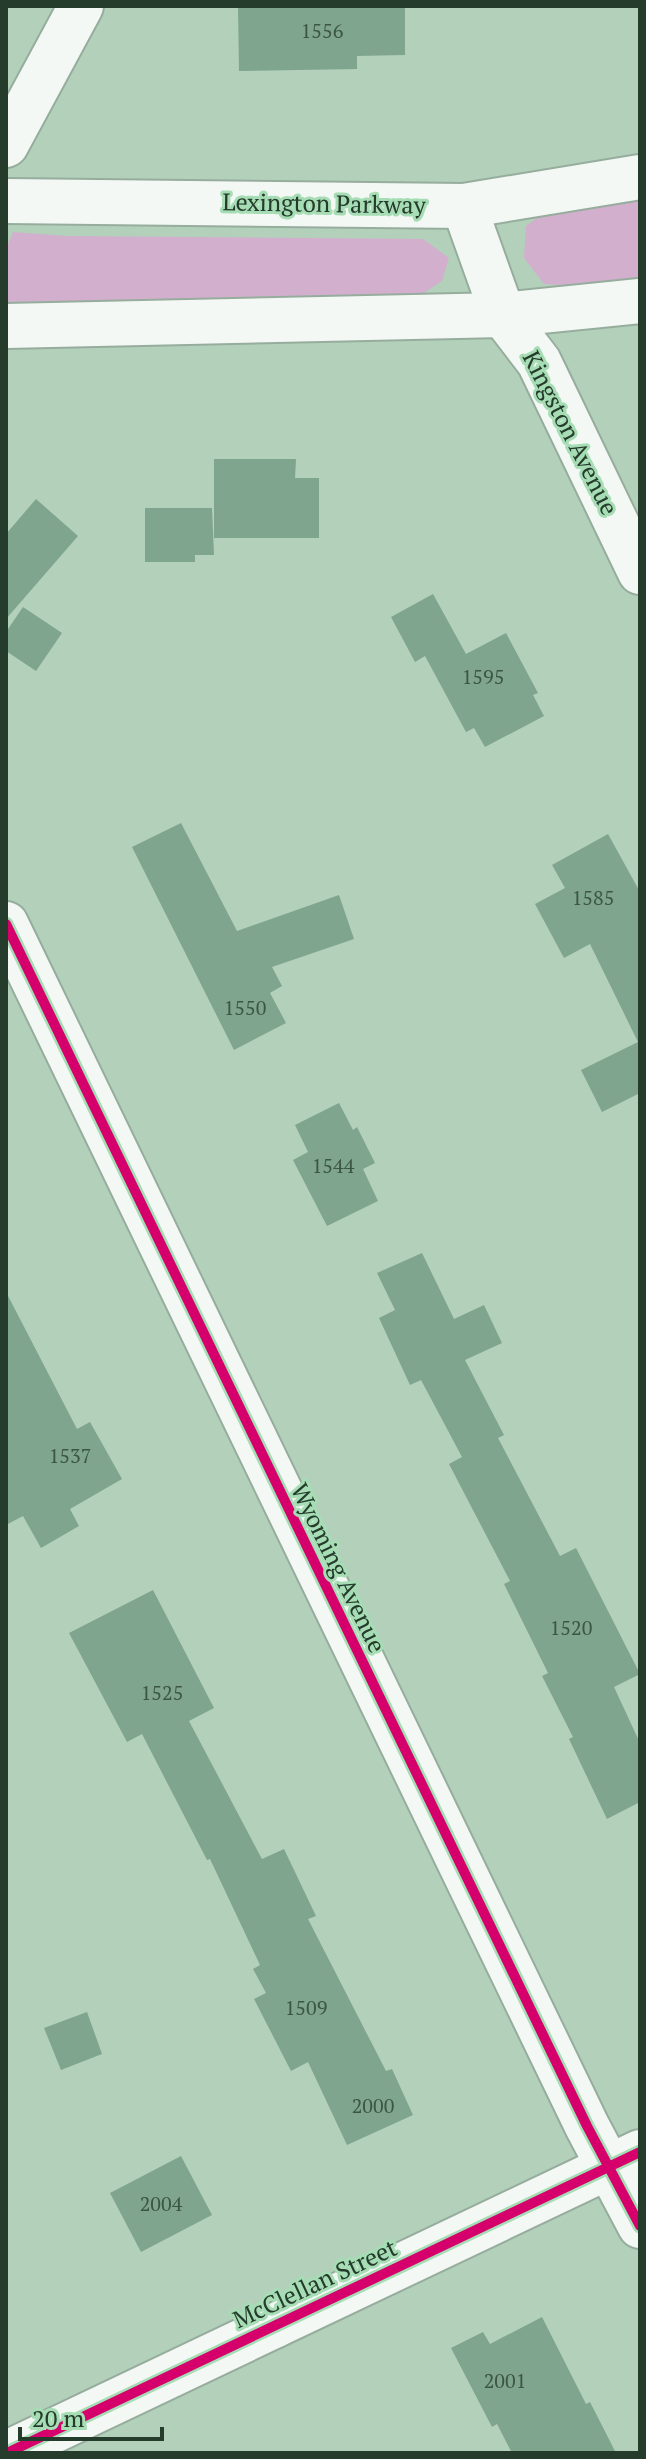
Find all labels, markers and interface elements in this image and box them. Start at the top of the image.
house number: 1556 [301,17,344,44]
street label: Lexington Parkway [222,185,427,221]
street label: Kingston Avenue [516,345,626,520]
house number: 1595 [462,663,504,690]
house number: 1585 [572,884,614,911]
house number: 1550 [224,994,266,1021]
house number: 1544 [312,1152,355,1179]
house number: 1537 [49,1442,91,1469]
street label: Wyoming Avenue [284,1477,394,1658]
house number: 1520 [550,1614,592,1641]
house number: 1525 [141,1679,183,1706]
house number: 1509 [285,1994,327,2021]
house number: 2000 [352,2092,394,2119]
house number: 2004 [140,2190,183,2217]
street label: McClellan Street [227,2231,402,2335]
house number: 2001 [484,2367,526,2394]
scale bar [20,2391,162,2441]
text: 20 m [32,2402,84,2434]

